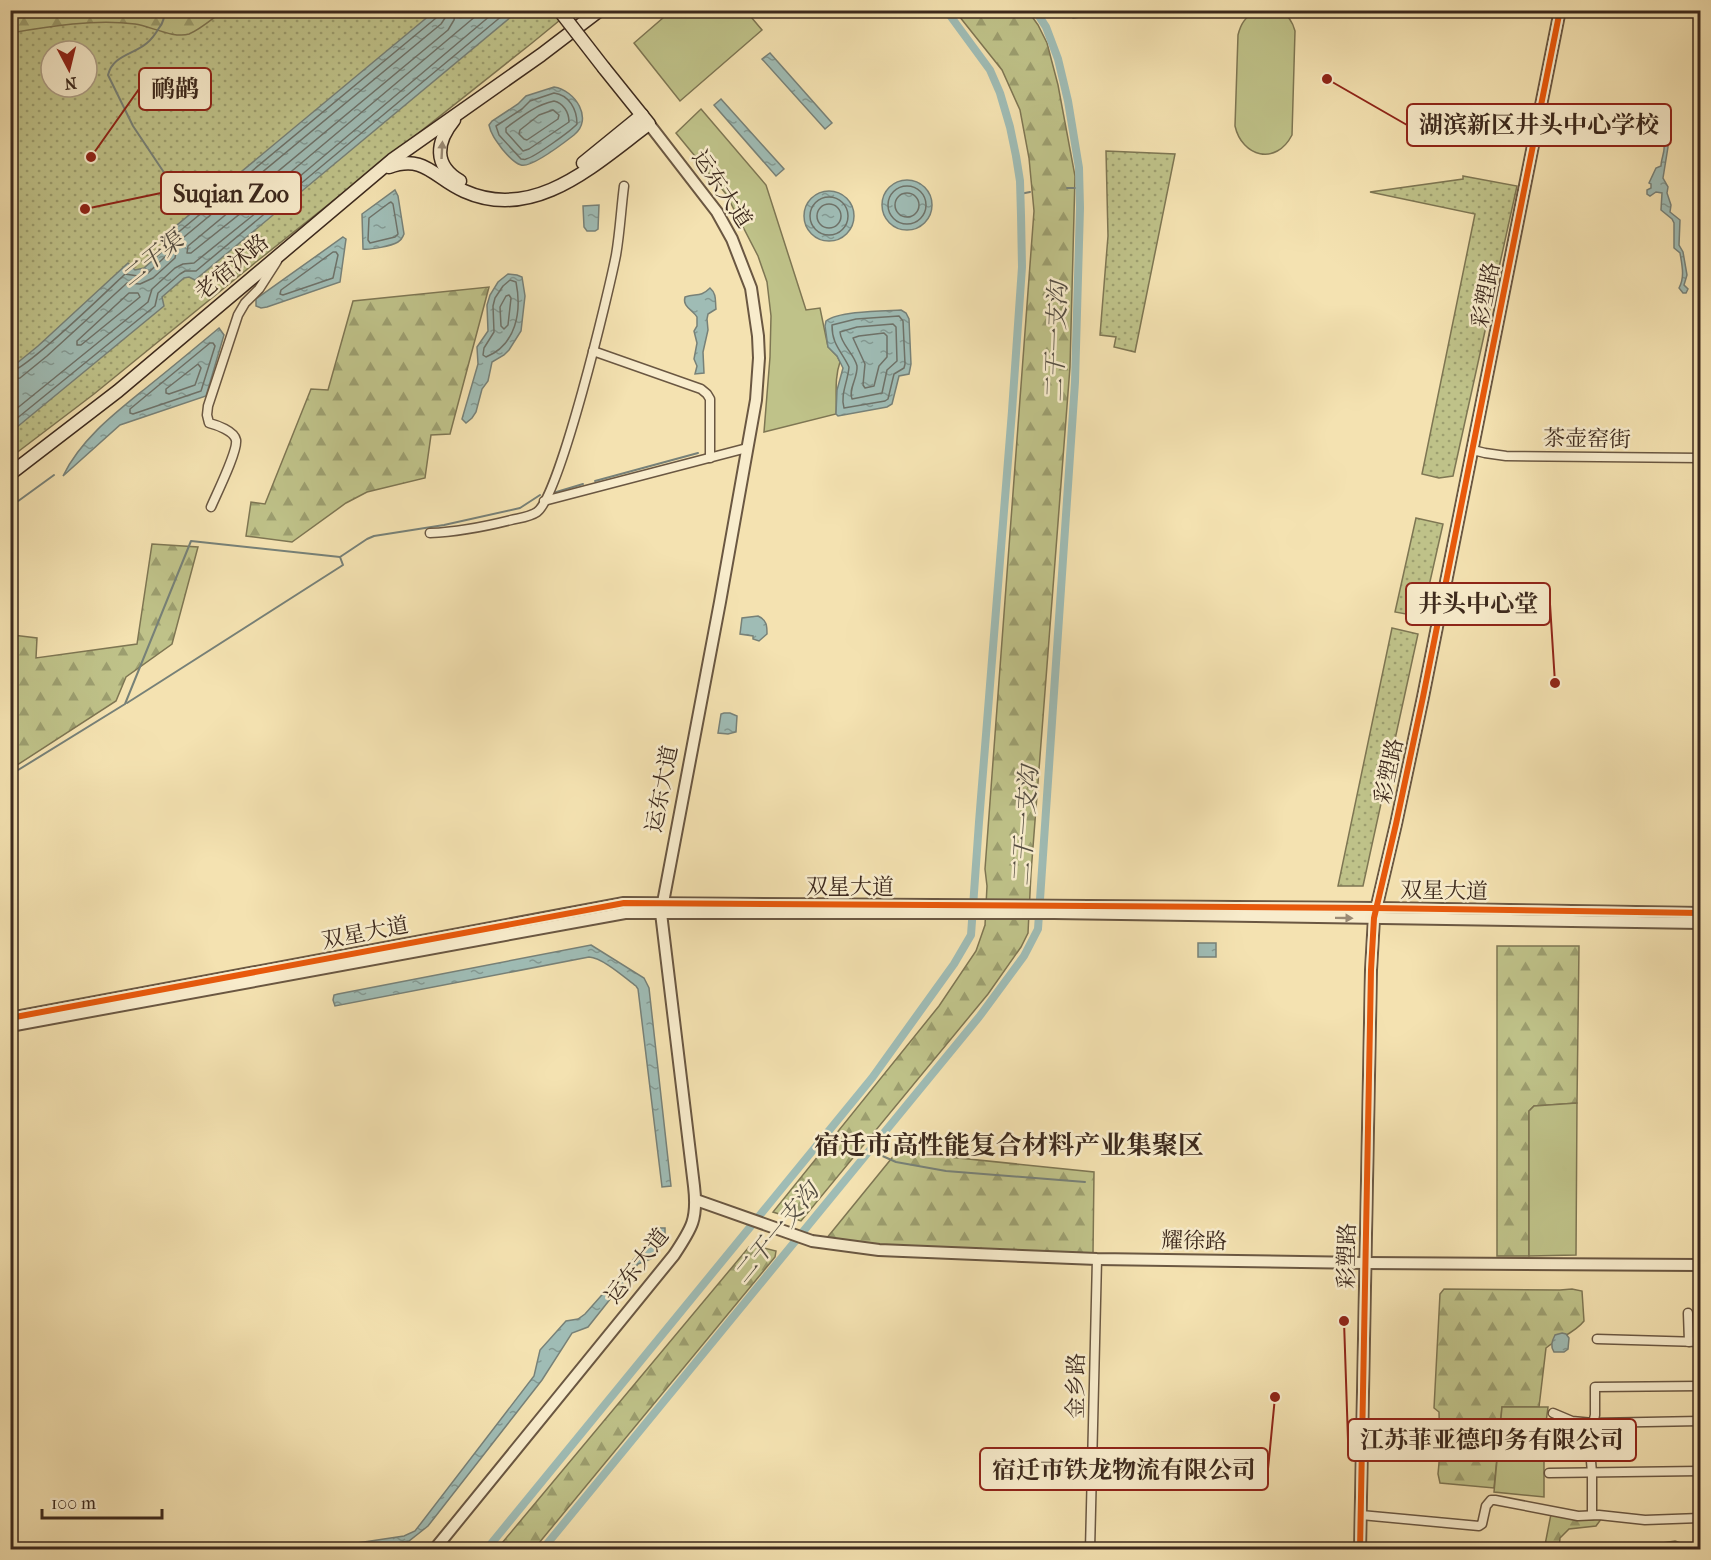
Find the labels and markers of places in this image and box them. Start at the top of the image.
callout: 鸸鹋 [139,68,211,110]
callout: 湖滨新区井头中心学校 [1407,104,1671,146]
callout: Suqian Zoo [161,172,301,214]
callout: 井头中心堂 [1406,583,1550,625]
callout: 江苏菲亚德印务有限公司 [1348,1419,1636,1461]
callout: 宿迁市铁龙物流有限公司 [980,1448,1268,1490]

